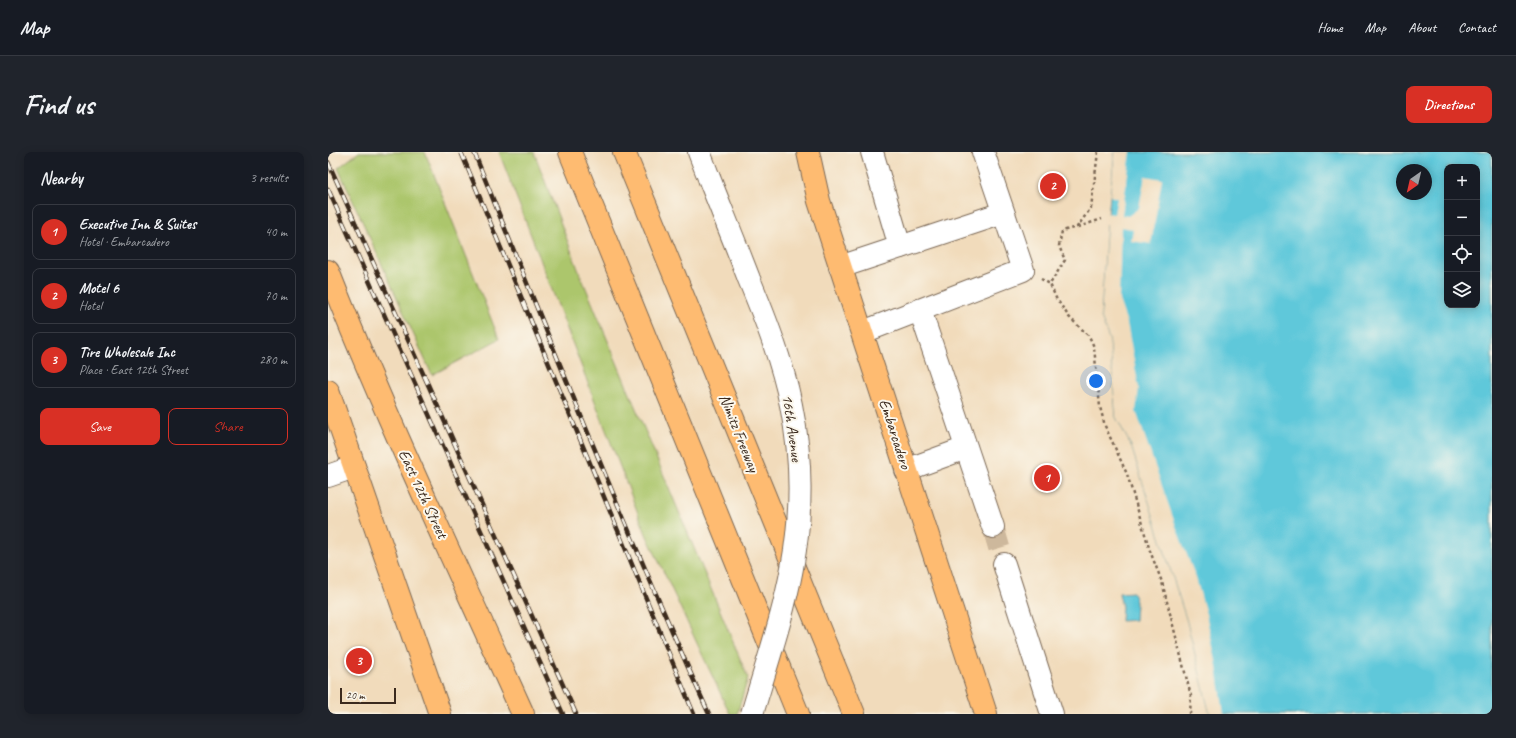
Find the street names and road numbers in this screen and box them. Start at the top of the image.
street label: Nimitz Freeway [714,391,764,476]
street label: 16th Avenue [777,393,807,465]
street label: Embarcadero [874,397,916,473]
street label: East 12th Street [394,447,453,543]

